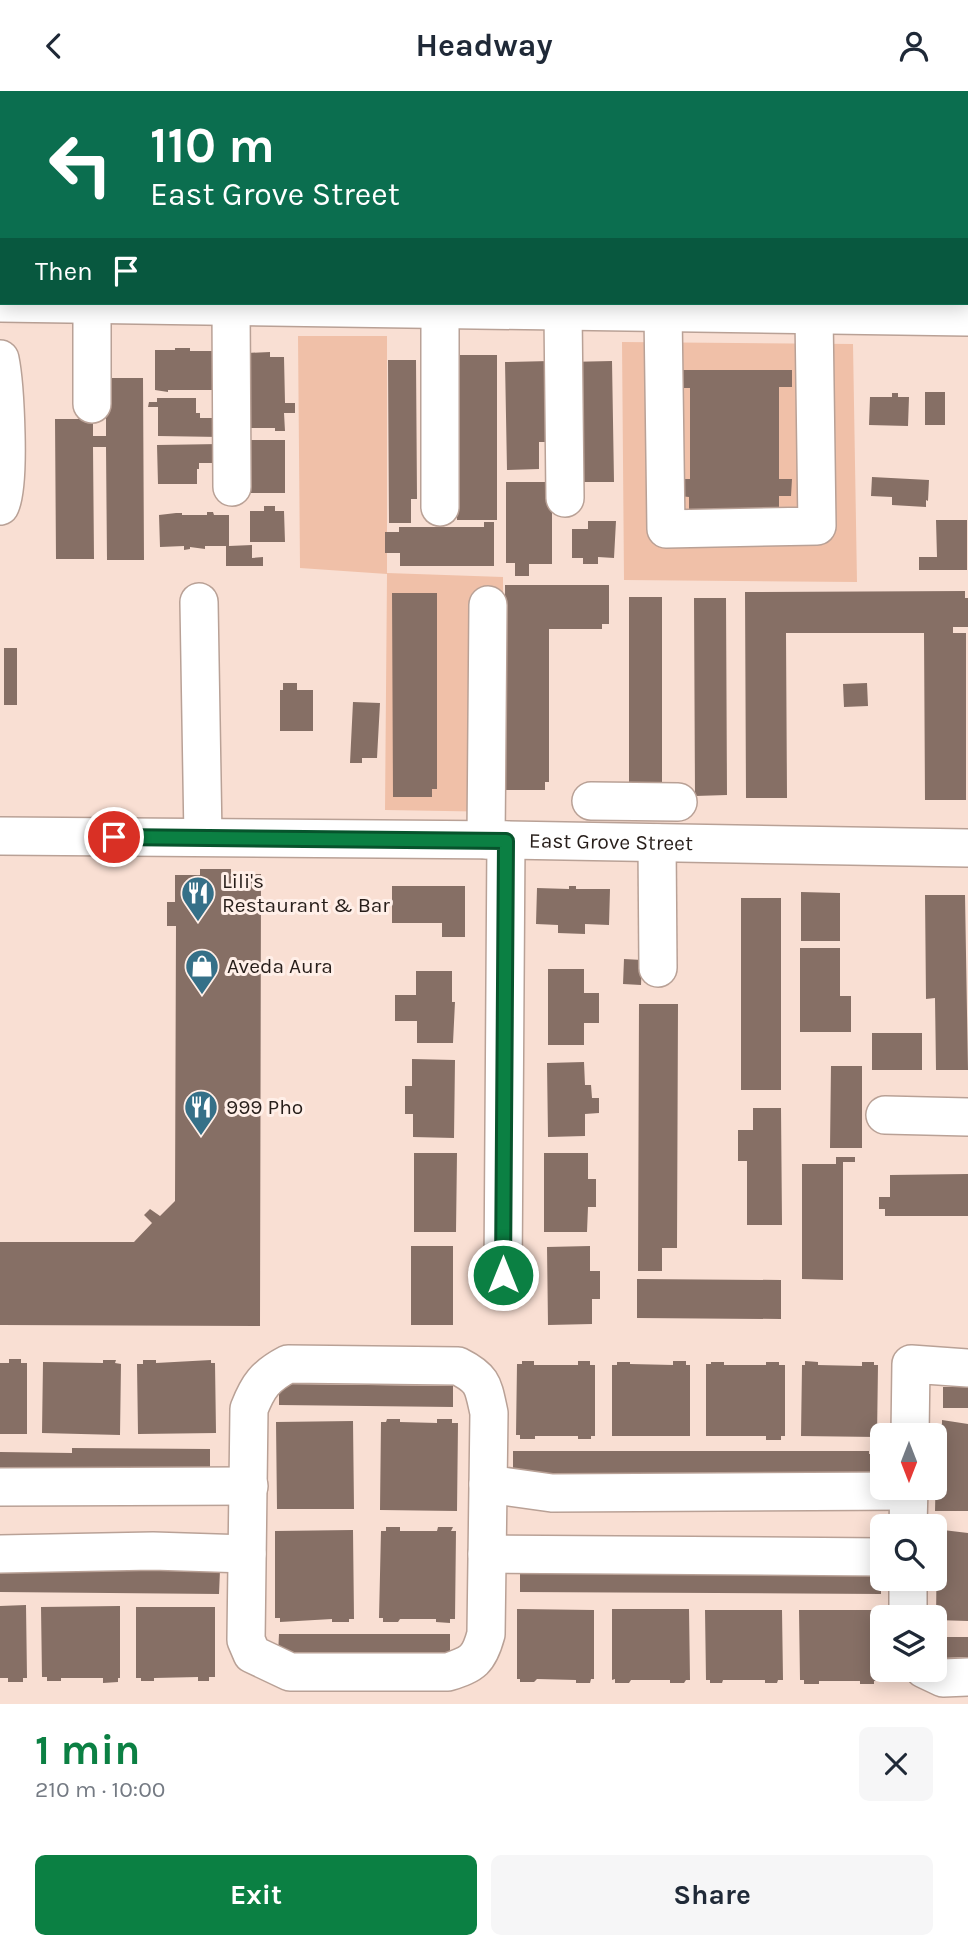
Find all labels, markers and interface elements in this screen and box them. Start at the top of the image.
icon: back [35,27,73,65]
text: Headway [416,27,553,64]
icon: person [895,27,933,65]
text: 110 m [150,117,275,174]
icon: left [35,119,126,210]
text: East Grove Street [150,176,400,213]
icon: arrive [107,252,145,290]
text: Then [35,256,93,287]
pin [84,807,144,867]
icon: arrive [95,818,133,856]
street label: East Grove Street [529,828,693,855]
place label: Lili's Restaurant & Bar [222,869,390,917]
restaurant icon: Lili's Restaurant & Bar [179,874,217,923]
shop icon: Aveda Aura [183,947,221,996]
place label: Aveda Aura [227,954,333,978]
restaurant icon: 999 Pho [182,1088,220,1137]
place label: 999 Pho [226,1095,303,1119]
position arrow [466,1238,540,1312]
north arrow [870,1423,947,1500]
map controls [870,1423,947,1682]
button: search [870,1514,947,1591]
button: layers [870,1605,947,1682]
text: 1 min [35,1725,140,1775]
button: close [859,1727,933,1801]
text: 210 m · 10:00 [35,1776,165,1803]
button: Exit [35,1855,477,1935]
button: Share [491,1855,933,1935]

